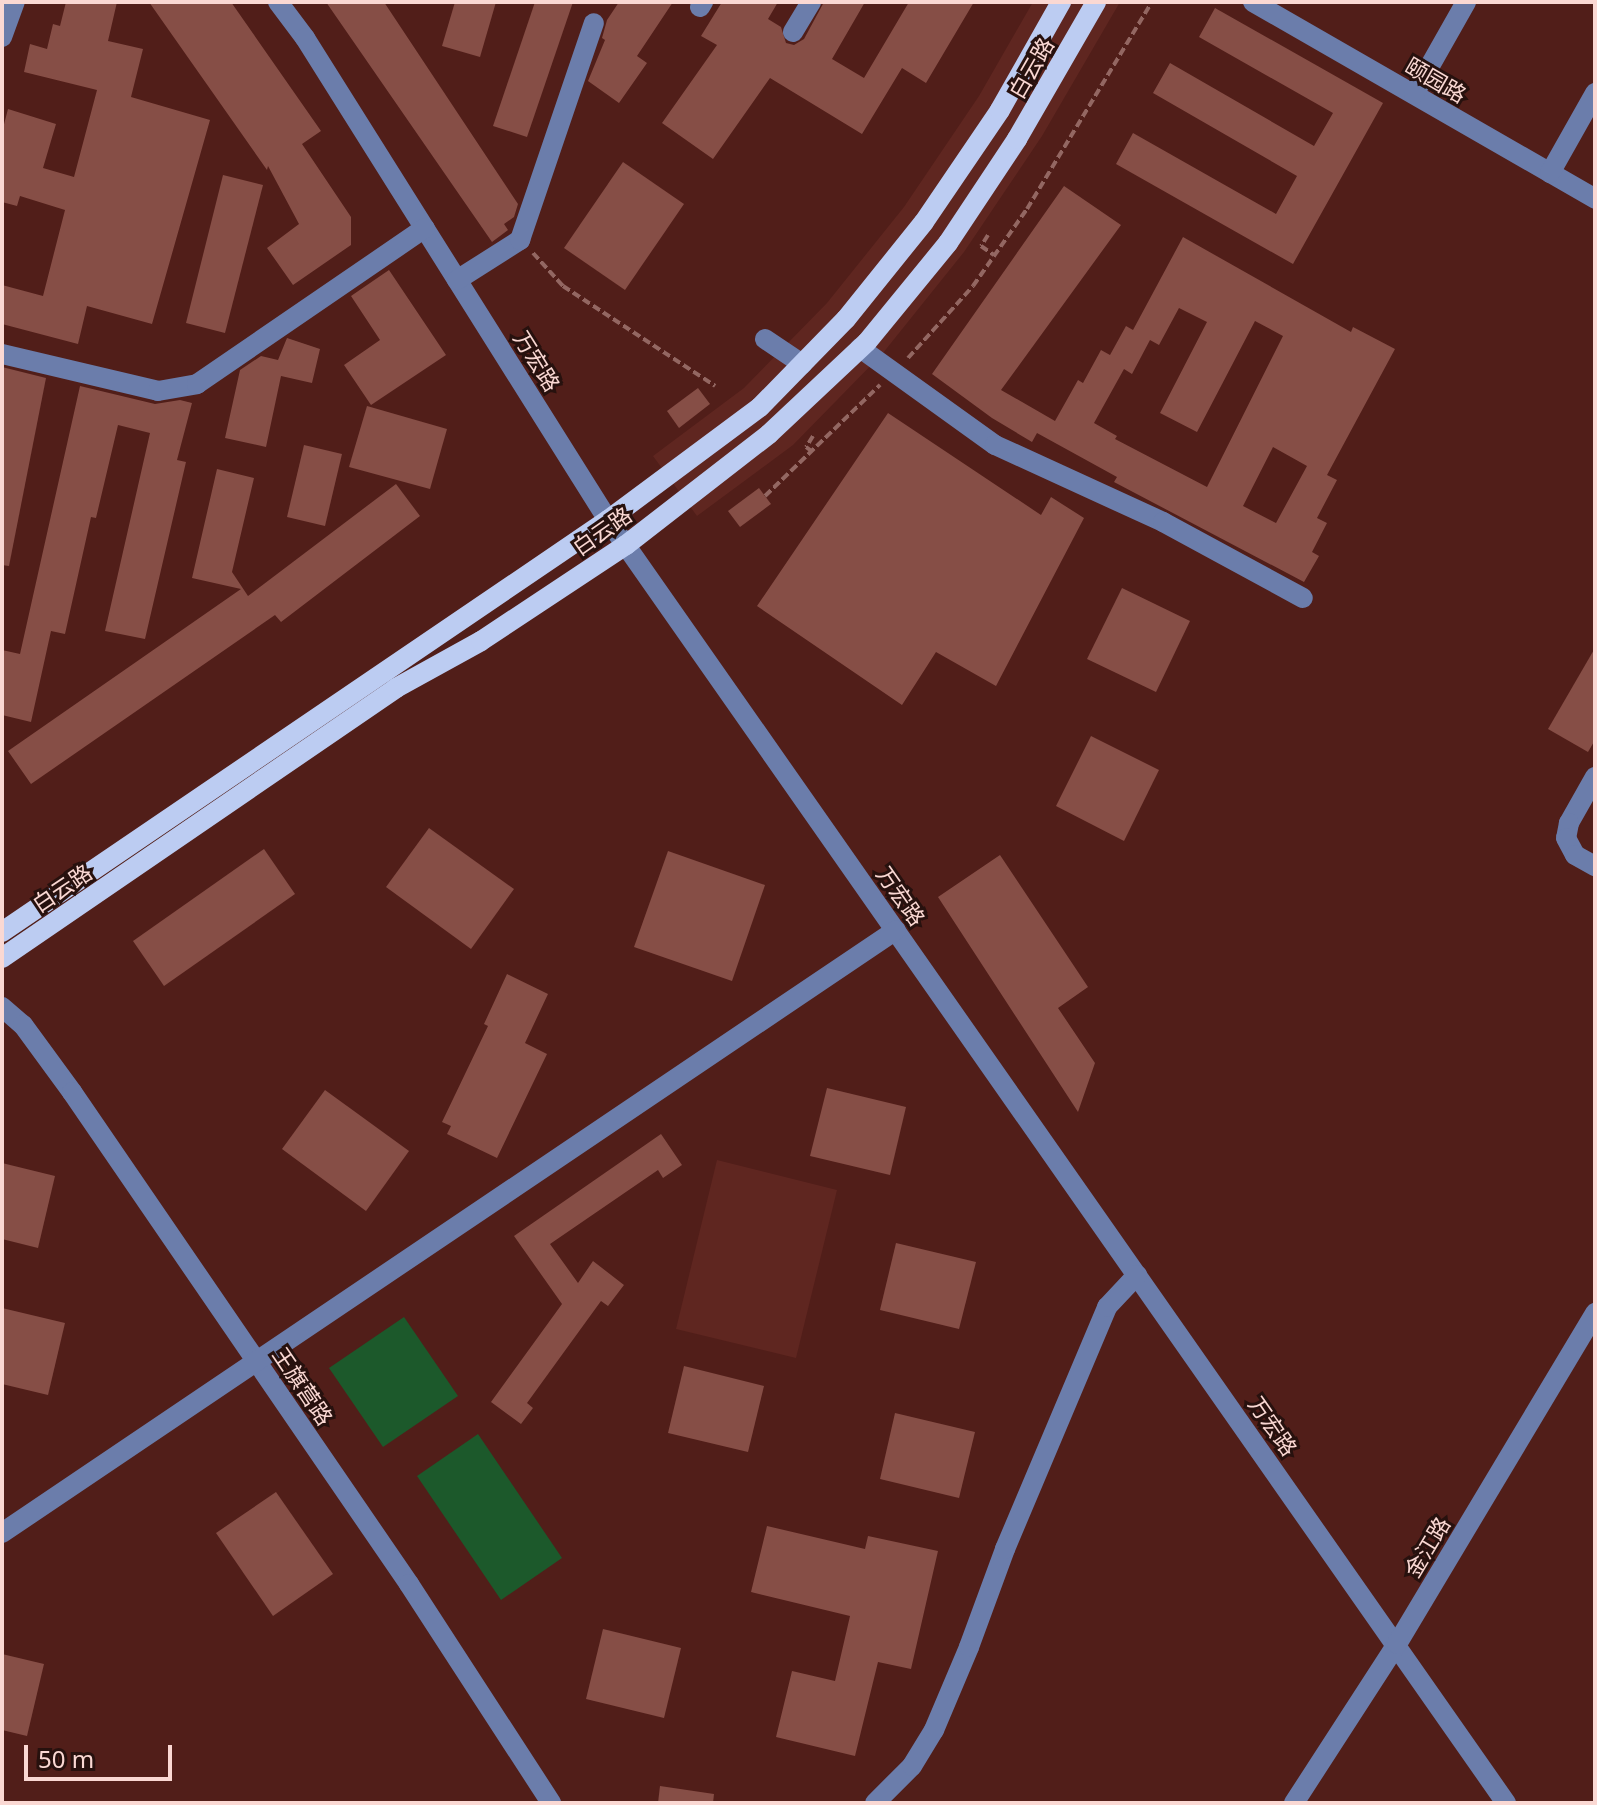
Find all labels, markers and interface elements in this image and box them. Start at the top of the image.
street label: 白云路 [1003,33,1059,103]
street label: 颐园路 [1401,52,1471,108]
street label: 万宏路 [508,326,566,396]
street label: 白云路 [567,501,637,561]
street label: 白云路 [27,859,97,917]
street label: 万宏路 [871,861,931,931]
street label: 王旗营路 [267,1342,339,1430]
street label: 万宏路 [1243,1391,1303,1461]
street label: 金江路 [1399,1512,1455,1582]
scale bar [28,1729,176,1779]
text: 50 m [38,1742,94,1775]

